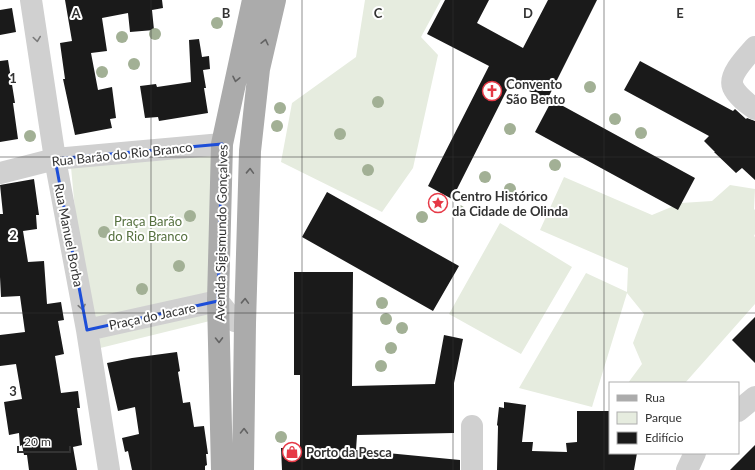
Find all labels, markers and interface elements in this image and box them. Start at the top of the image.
text: A [70,5,81,21]
text: B [222,5,231,21]
text: C [374,5,383,21]
text: D [523,5,533,21]
text: E [676,5,684,21]
one-way arrow [32,35,41,42]
one-way arrow [261,39,269,45]
text: 1 [9,70,17,86]
one-way arrow [232,76,241,82]
place label: Convento São Bento [506,76,566,107]
church icon: Convento São Bento [481,80,503,102]
street label: Rua Barão do Rio Branco [51,139,193,169]
street label: Avenida Sigismundo Gonçalves [211,144,231,321]
one-way arrow [245,168,254,174]
street label: Rua Manuel Borba [51,182,87,288]
place label: Centro Histórico da Cidade de Olinda [452,188,568,219]
place icon: Centro Histórico da Cidade de Olinda [427,192,449,214]
park label: Praça Barão do Rio Branco [108,213,188,244]
text: 2 [9,227,17,243]
one-way arrow [241,298,250,304]
street label: Praça do Jacare [107,299,197,333]
one-way arrow [78,304,86,310]
one-way arrow [215,337,223,343]
legend [609,382,739,454]
text: 3 [9,383,17,399]
text: Rua [645,390,665,405]
text: Parque [645,410,682,425]
scale bar [18,428,70,454]
one-way arrow [240,428,248,434]
text: Edifício [645,430,684,445]
text: 20 m [24,434,51,449]
shop icon: Porto da Pesca [281,441,303,463]
place label: Porto da Pesca [306,444,392,460]

